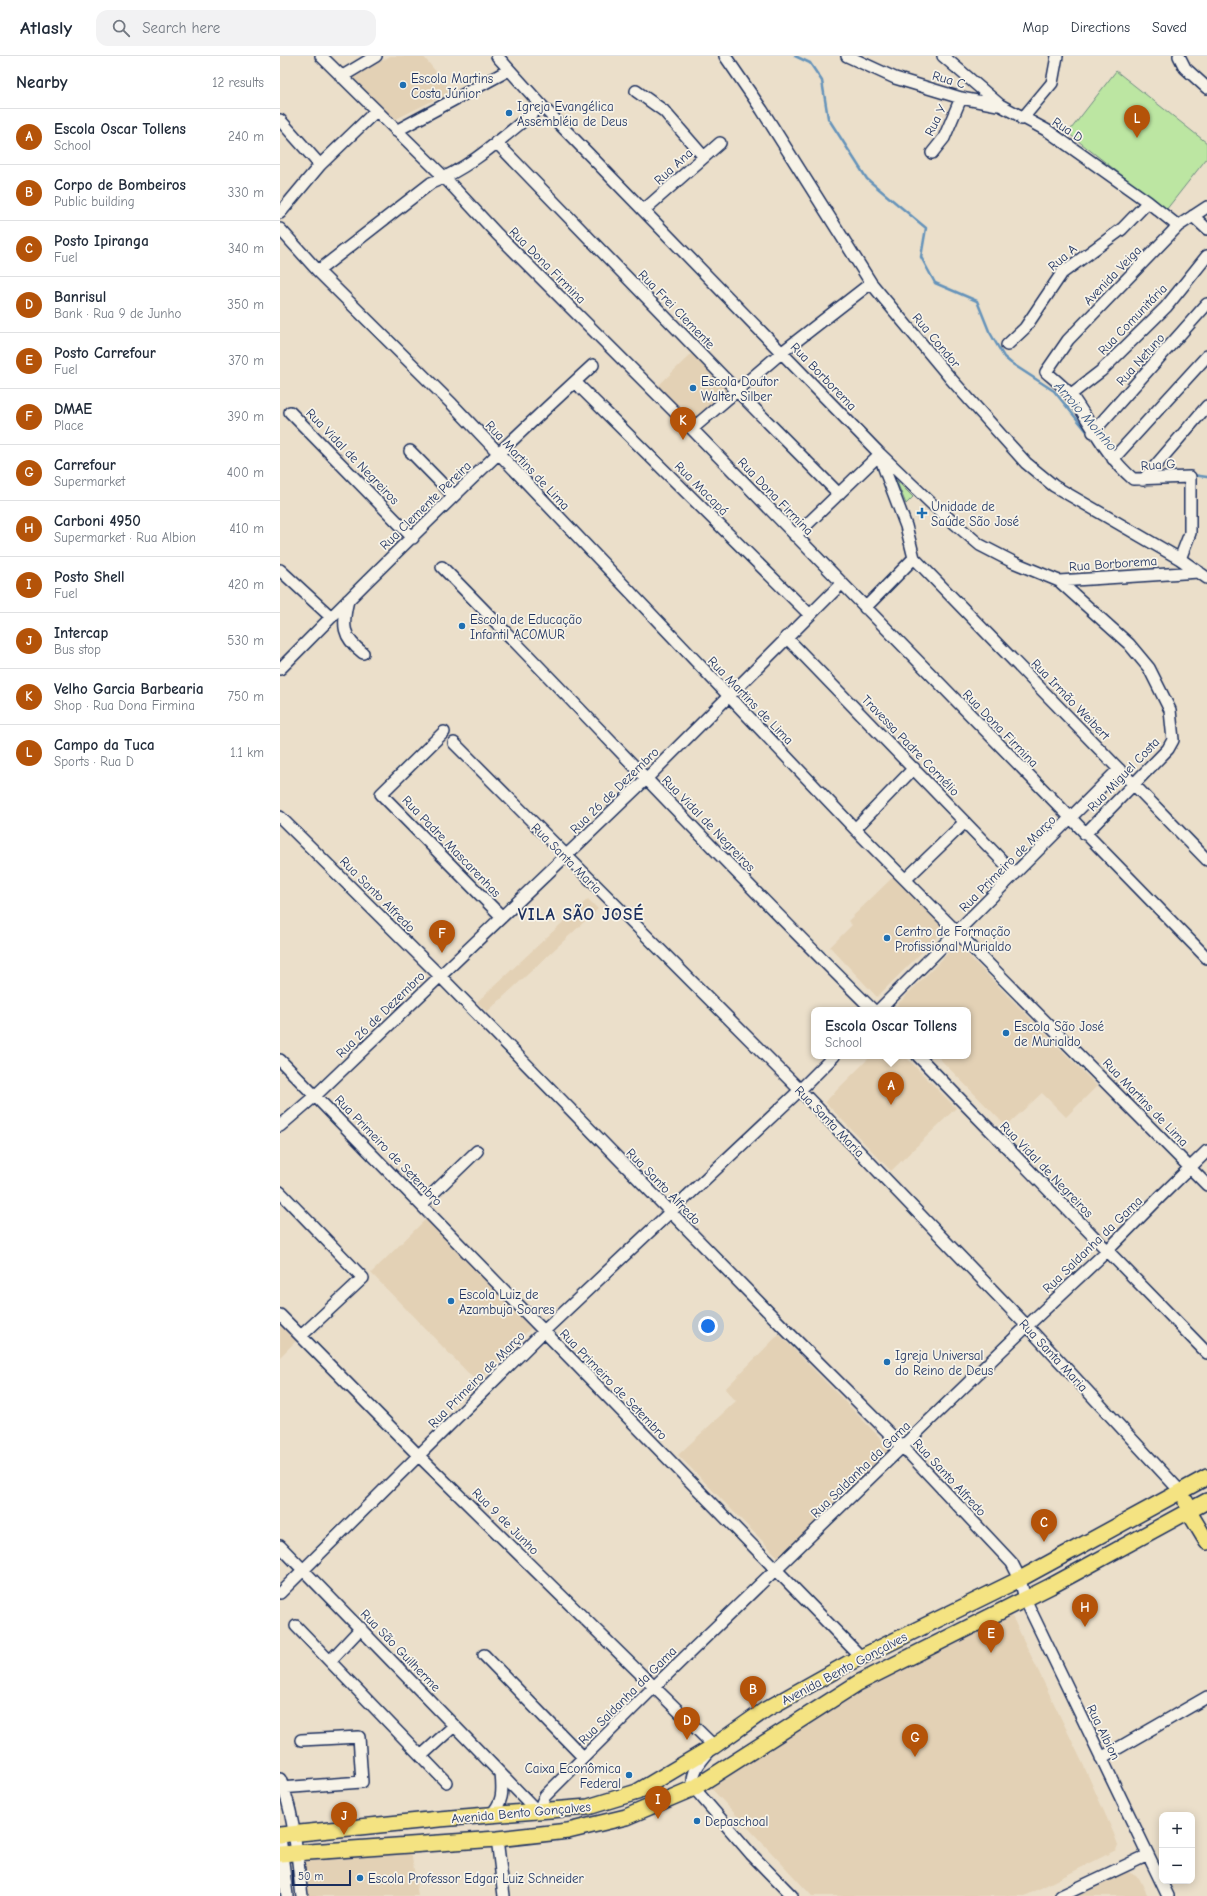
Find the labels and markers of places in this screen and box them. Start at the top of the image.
place label: Escola Martins Costa Júnior [411,71,493,101]
marker: Escola Martins Costa Júnior [398,80,408,90]
place label: Igreja Evangélica Assembléia de Deus [517,99,627,129]
pin: L [1124,105,1150,138]
marker: Igreja Evangélica Assembléia de Deus [504,108,514,118]
place label: Escola Doutor Walter Silber [701,374,779,404]
marker: Escola Doutor Walter Silber [688,383,698,393]
pin: K [670,407,696,440]
place label: Unidade de Saúde São José [931,499,1019,529]
marker: Unidade de Saúde São José [916,507,928,519]
place label: Escola de Educação Infantil ACOMUR [470,612,582,642]
marker: Escola de Educação Infantil ACOMUR [457,621,467,631]
pin: F [429,920,455,953]
place label: Centro de Formação Profissional Murialdo [895,924,1011,954]
marker: Centro de Formação Profissional Murialdo [882,933,892,943]
place label: Escola São José de Murialdo [1014,1019,1104,1049]
marker: Escola São José de Murialdo [1001,1028,1011,1038]
pin: A [878,1072,904,1105]
place label: Escola Luiz de Azambuja Soares [459,1287,555,1317]
marker: Escola Luiz de Azambuja Soares [446,1296,456,1306]
place label: Igreja Universal do Reino de Deus [895,1348,993,1378]
marker: Igreja Universal do Reino de Deus [882,1357,892,1367]
pin: C [1031,1509,1057,1542]
pin: H [1072,1594,1098,1627]
pin: E [978,1620,1004,1653]
pin: B [740,1676,766,1709]
pin: D [674,1707,700,1740]
pin: G [902,1724,928,1757]
place label: Caixa Econômica Federal [525,1761,621,1791]
marker: Caixa Econômica Federal [624,1770,634,1780]
pin: I [645,1786,671,1819]
pin: J [331,1802,357,1835]
place label: Depaschoal [705,1814,768,1829]
marker: Depaschoal [692,1816,702,1826]
place label: Escola Professor Edgar Luiz Schneider [368,1871,585,1886]
marker: Escola Professor Edgar Luiz Schneider [355,1873,365,1883]

